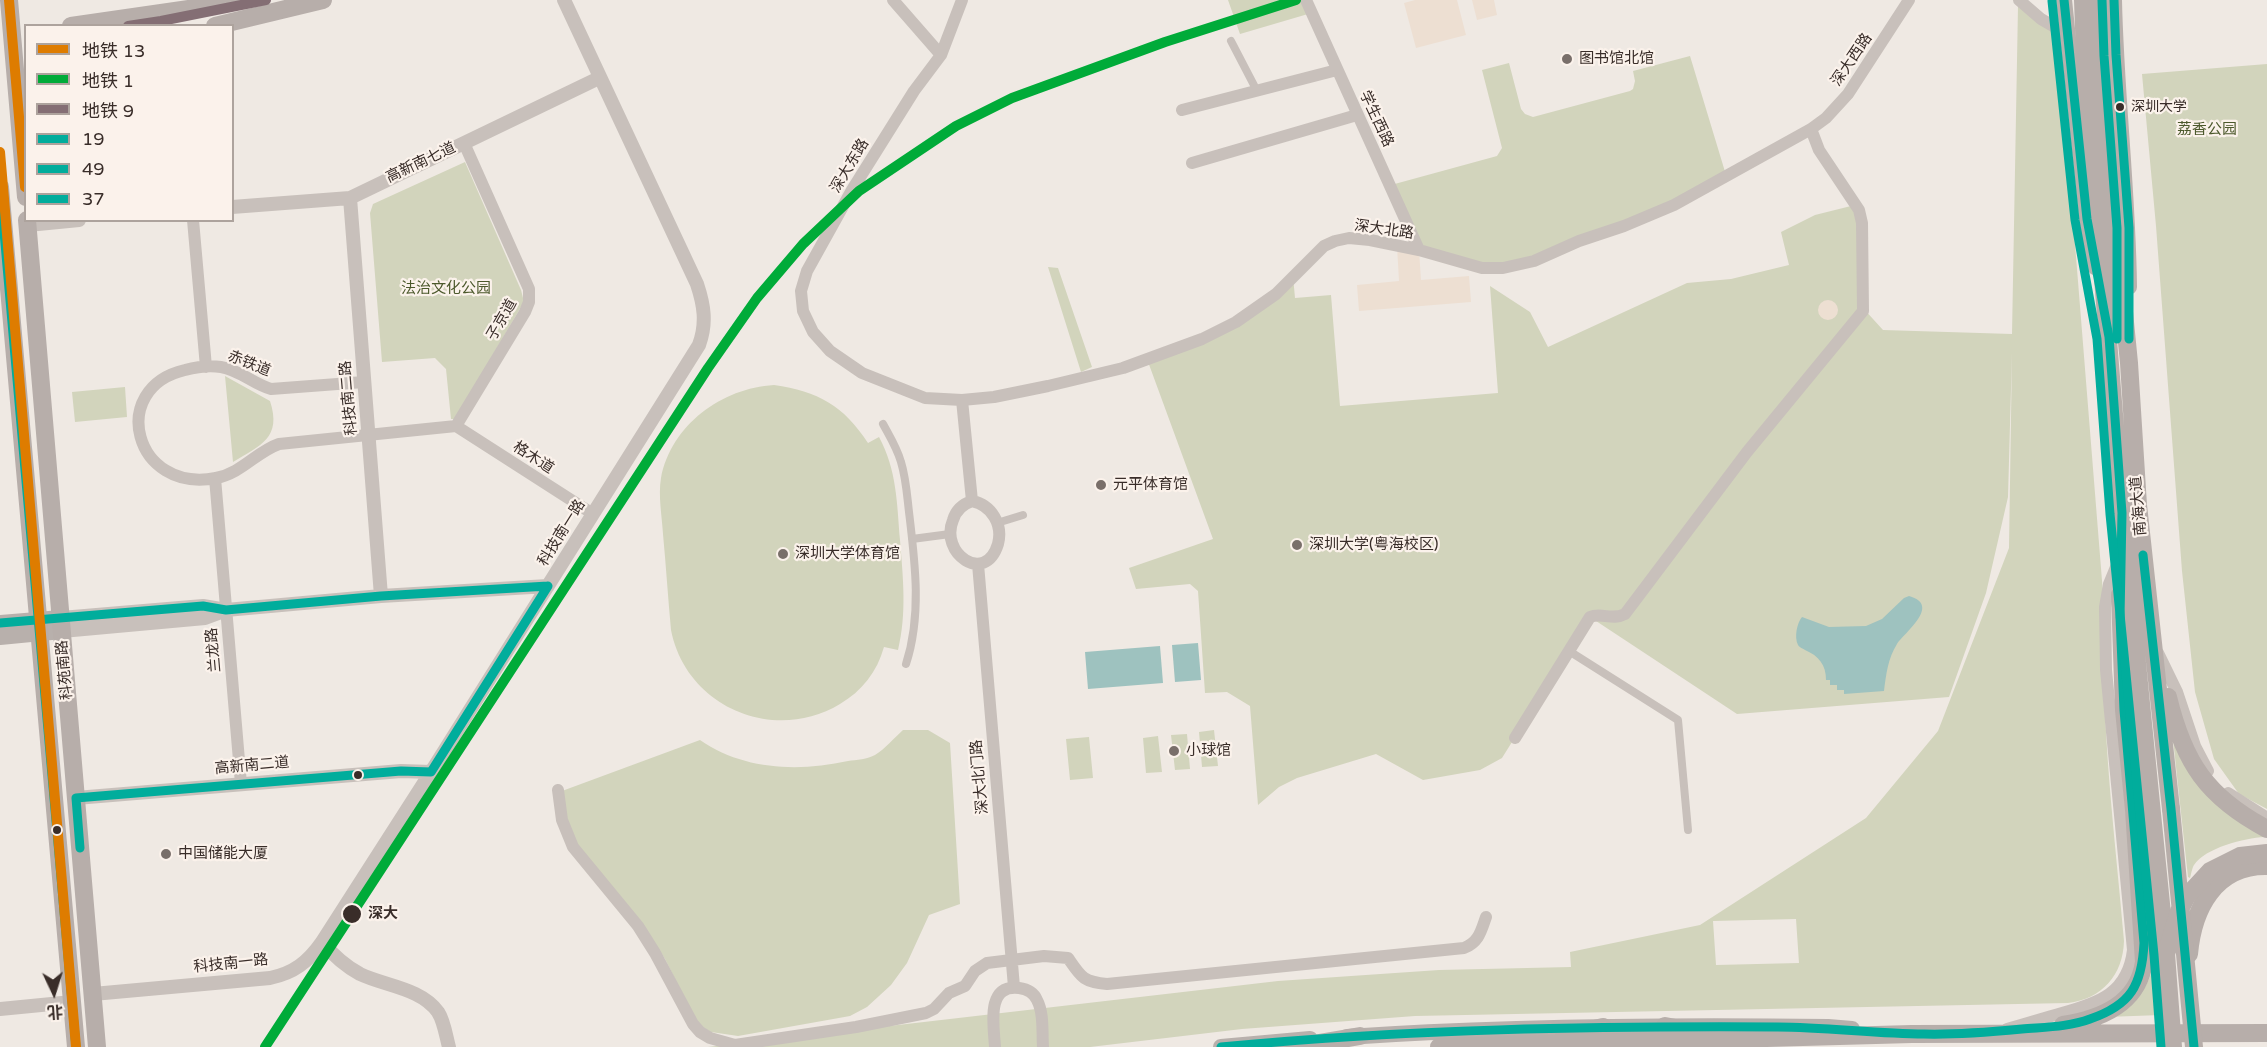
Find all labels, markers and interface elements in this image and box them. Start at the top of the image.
legend [24,24,234,222]
street label: 深大西路 [1828,30,1876,90]
text: 地铁 13 [82,40,145,62]
place label: 图书馆北馆 [1579,50,1654,68]
marker: 图书馆北馆 [1560,52,1574,66]
text: 地铁 1 [82,70,134,92]
street label: 学生西路 [1355,88,1397,150]
place label: 深圳大学 [2131,99,2187,115]
text: 地铁 9 [82,100,134,122]
marker: 深圳大学 [2114,101,2126,113]
park label: 荔香公园 [2177,121,2237,139]
text: 19 [82,128,105,150]
street label: 深大东路 [827,136,873,196]
street label: 高新南七道 [383,139,459,187]
text: 49 [82,158,105,180]
text: 37 [82,188,105,210]
street label: 深大北路 [1353,217,1415,243]
park label: 法治文化公园 [401,280,491,298]
street label: 子京道 [483,296,521,344]
street label: 赤铁道 [225,347,273,381]
street label: 科技南二路 [337,360,361,436]
street label: 格木道 [509,438,557,478]
street label: 南海大道 [2127,475,2151,537]
place label: 元平体育馆 [1113,476,1188,494]
marker: 元平体育馆 [1094,478,1108,492]
street label: 科技南一路 [534,496,590,570]
place label: 深圳大学(粤海校区) [1309,536,1438,554]
marker: 深圳大学(粤海校区) [1290,538,1304,552]
place label: 深圳大学体育馆 [795,545,900,563]
marker: 深圳大学体育馆 [776,547,790,561]
street label: 兰龙路 [203,627,225,673]
street label: 科苑南路 [53,639,77,701]
street label: 深大北门路 [968,739,992,815]
place label: 小球馆 [1186,742,1231,760]
marker: 小球馆 [1167,744,1181,758]
street label: 高新南二道 [214,754,290,778]
unlabelled marker [352,769,364,781]
unlabelled marker [51,824,63,836]
place label: 中国储能大厦 [178,845,268,863]
marker: 中国储能大厦 [159,847,173,861]
marker: 深大 [341,903,363,925]
place label: 深大 [368,905,398,923]
street label: 科技南一路 [193,951,269,977]
north arrow [24,963,84,1023]
text: 北 [47,1000,64,1021]

